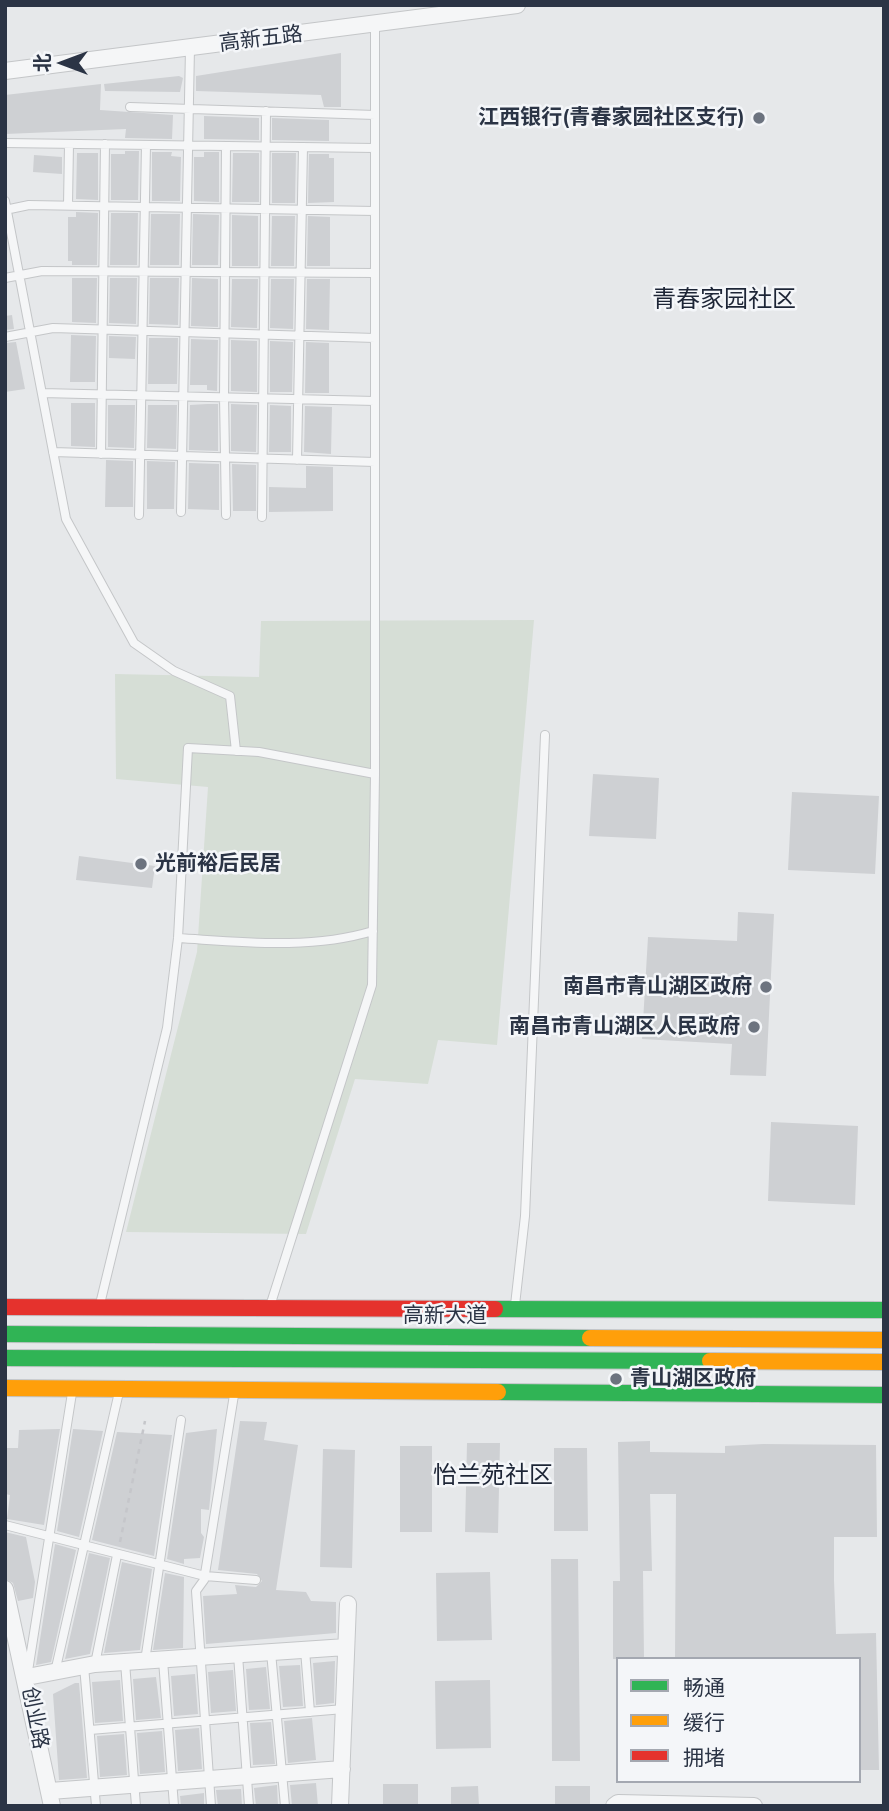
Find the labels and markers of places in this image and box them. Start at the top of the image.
place label: 江西银行(青春家园社区支行) [478,105,745,131]
marker: 江西银行(青春家园社区支行) [751,110,767,126]
place label: 光前裕后民居 [155,851,281,877]
marker: 光前裕后民居 [133,856,149,872]
place label: 南昌市青山湖区政府 [563,974,752,1000]
marker: 南昌市青山湖区政府 [758,979,774,995]
place label: 南昌市青山湖区人民政府 [509,1014,740,1040]
marker: 南昌市青山湖区人民政府 [746,1019,762,1035]
place label: 青山湖区政府 [630,1366,756,1392]
marker: 青山湖区政府 [608,1371,624,1387]

